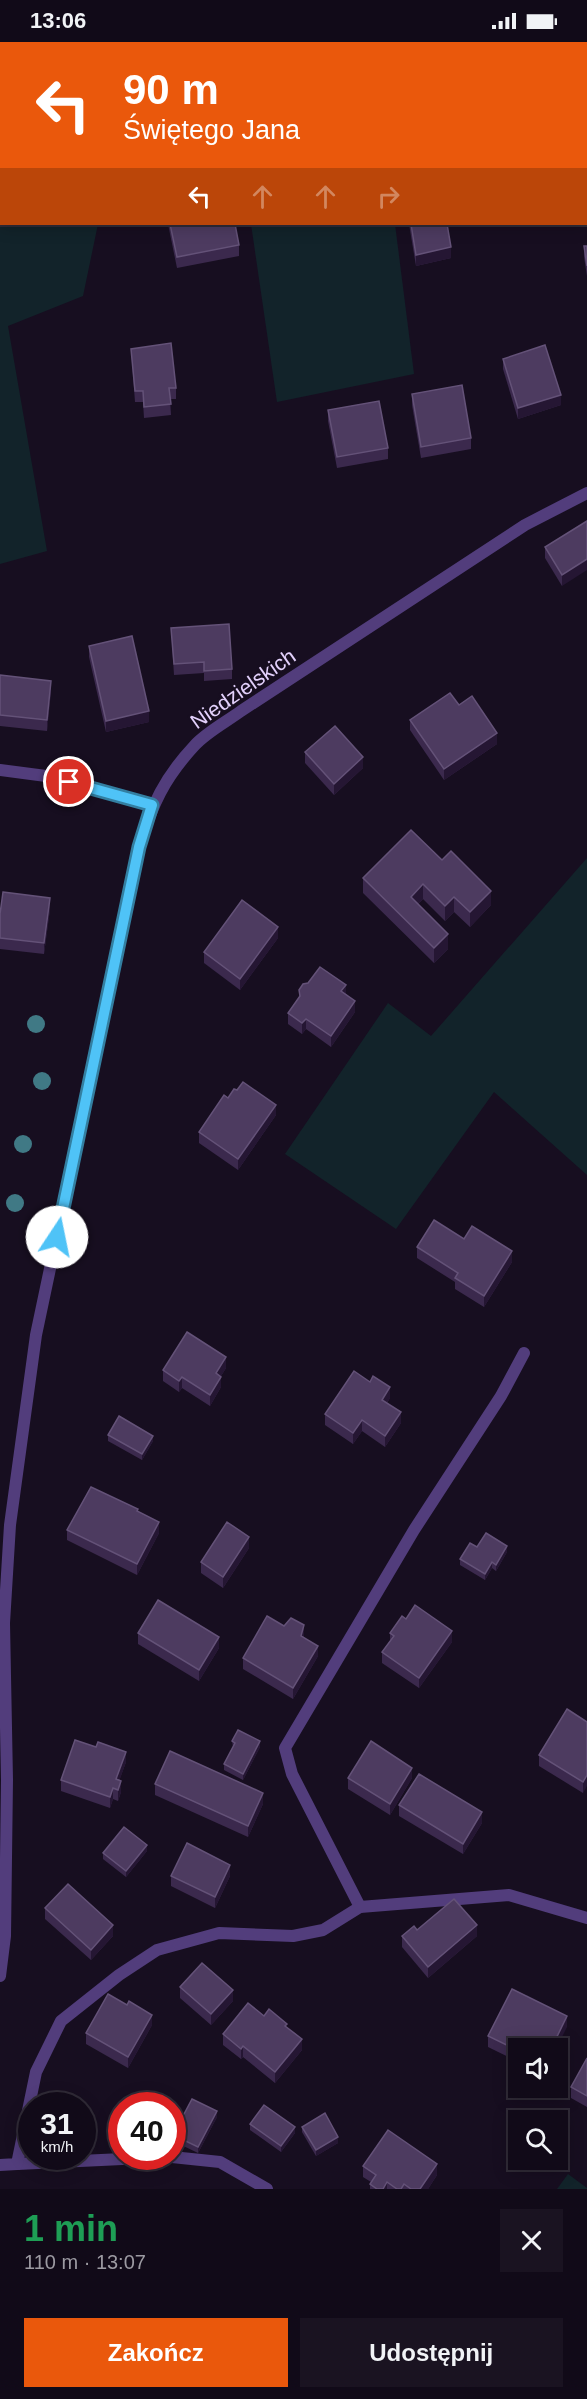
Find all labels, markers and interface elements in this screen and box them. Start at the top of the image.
text: 13:06 [30,8,86,33]
icon: left [24,66,102,144]
text: 90 m [123,66,219,113]
text: Świętego Jana [123,115,300,145]
icon: left [183,180,216,213]
icon: ahead [246,180,279,213]
icon: ahead [309,180,342,213]
icon: right [372,180,405,213]
street label: Niedzielskich [186,644,300,733]
pin [43,756,94,807]
icon: arrive [52,765,85,798]
position arrow [25,1205,89,1269]
map controls [508,2038,568,2170]
button: sound [508,2038,568,2098]
speed limit sign: 40 [108,2092,186,2170]
text: 31 [40,2107,74,2140]
button: search [508,2110,568,2170]
text: km/h [41,2138,73,2155]
text: 1 min [24,2208,118,2249]
button: close [500,2209,563,2272]
text: 110 m · 13:07 [24,2251,146,2273]
button: Zakończ [24,2318,288,2387]
button: Udostępnij [300,2318,563,2387]

